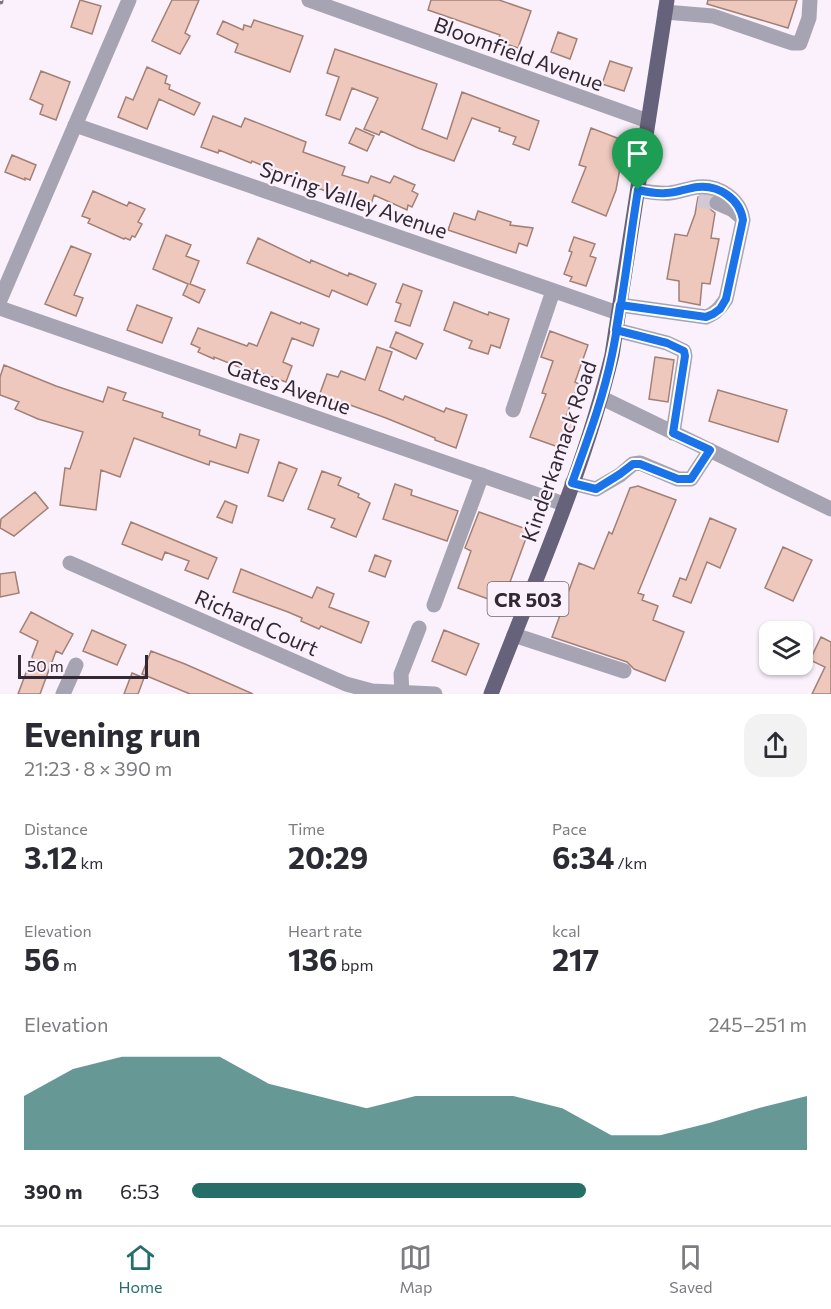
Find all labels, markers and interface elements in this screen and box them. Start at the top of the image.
street label: Bloomfield Avenue [431,11,607,95]
pin [612,128,663,190]
icon: arrive [621,137,654,170]
street label: Spring Valley Avenue [257,155,451,243]
street label: Gates Avenue [224,353,354,419]
street label: Kinderkamack Road [515,357,601,545]
road number: CR 503 [488,582,568,616]
street label: Richard Court [191,584,323,660]
map controls [759,621,813,675]
button: layers [759,621,813,675]
scale bar [18,652,148,680]
text: 50 m [27,656,64,675]
text: Evening run [24,713,201,754]
button: share [744,714,807,777]
text: 21:23 · 8 × 390 m [24,756,172,780]
text: Distance [24,819,88,838]
text: Time [288,819,325,838]
text: Pace [552,819,587,838]
text: 3.12 [24,838,77,875]
text: 20:29 [288,838,368,875]
text: 6:34 [552,838,614,875]
text: km [77,853,103,872]
text: /km [614,853,647,872]
text: Elevation [24,921,92,940]
text: Heart rate [288,921,362,940]
text: kcal [552,921,581,940]
text: 56 [24,940,60,977]
text: 136 [288,940,338,977]
text: 217 [552,940,599,977]
text: m [60,955,77,974]
text: bpm [338,955,374,974]
text: Elevation [24,1012,109,1036]
text: 245–251 m [709,1012,807,1036]
text: 390 m [24,1179,83,1203]
text: 6:53 [120,1179,160,1203]
tab: Home [118,1241,162,1296]
tab: Map [399,1241,432,1296]
tab: Saved [669,1241,713,1296]

